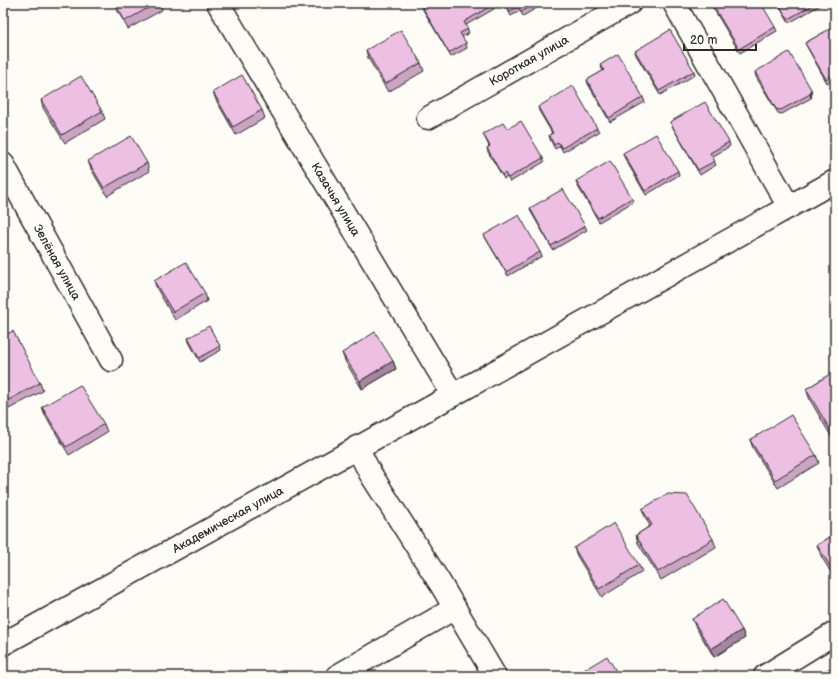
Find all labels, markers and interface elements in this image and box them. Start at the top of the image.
scale bar [684,26,756,52]
street label: Короткая улица [486,32,571,89]
text: 20 m [690,33,717,48]
street label: Казачья улица [308,160,364,239]
street label: Зелёная улица [30,222,84,303]
street label: Академическая улица [169,483,286,557]

